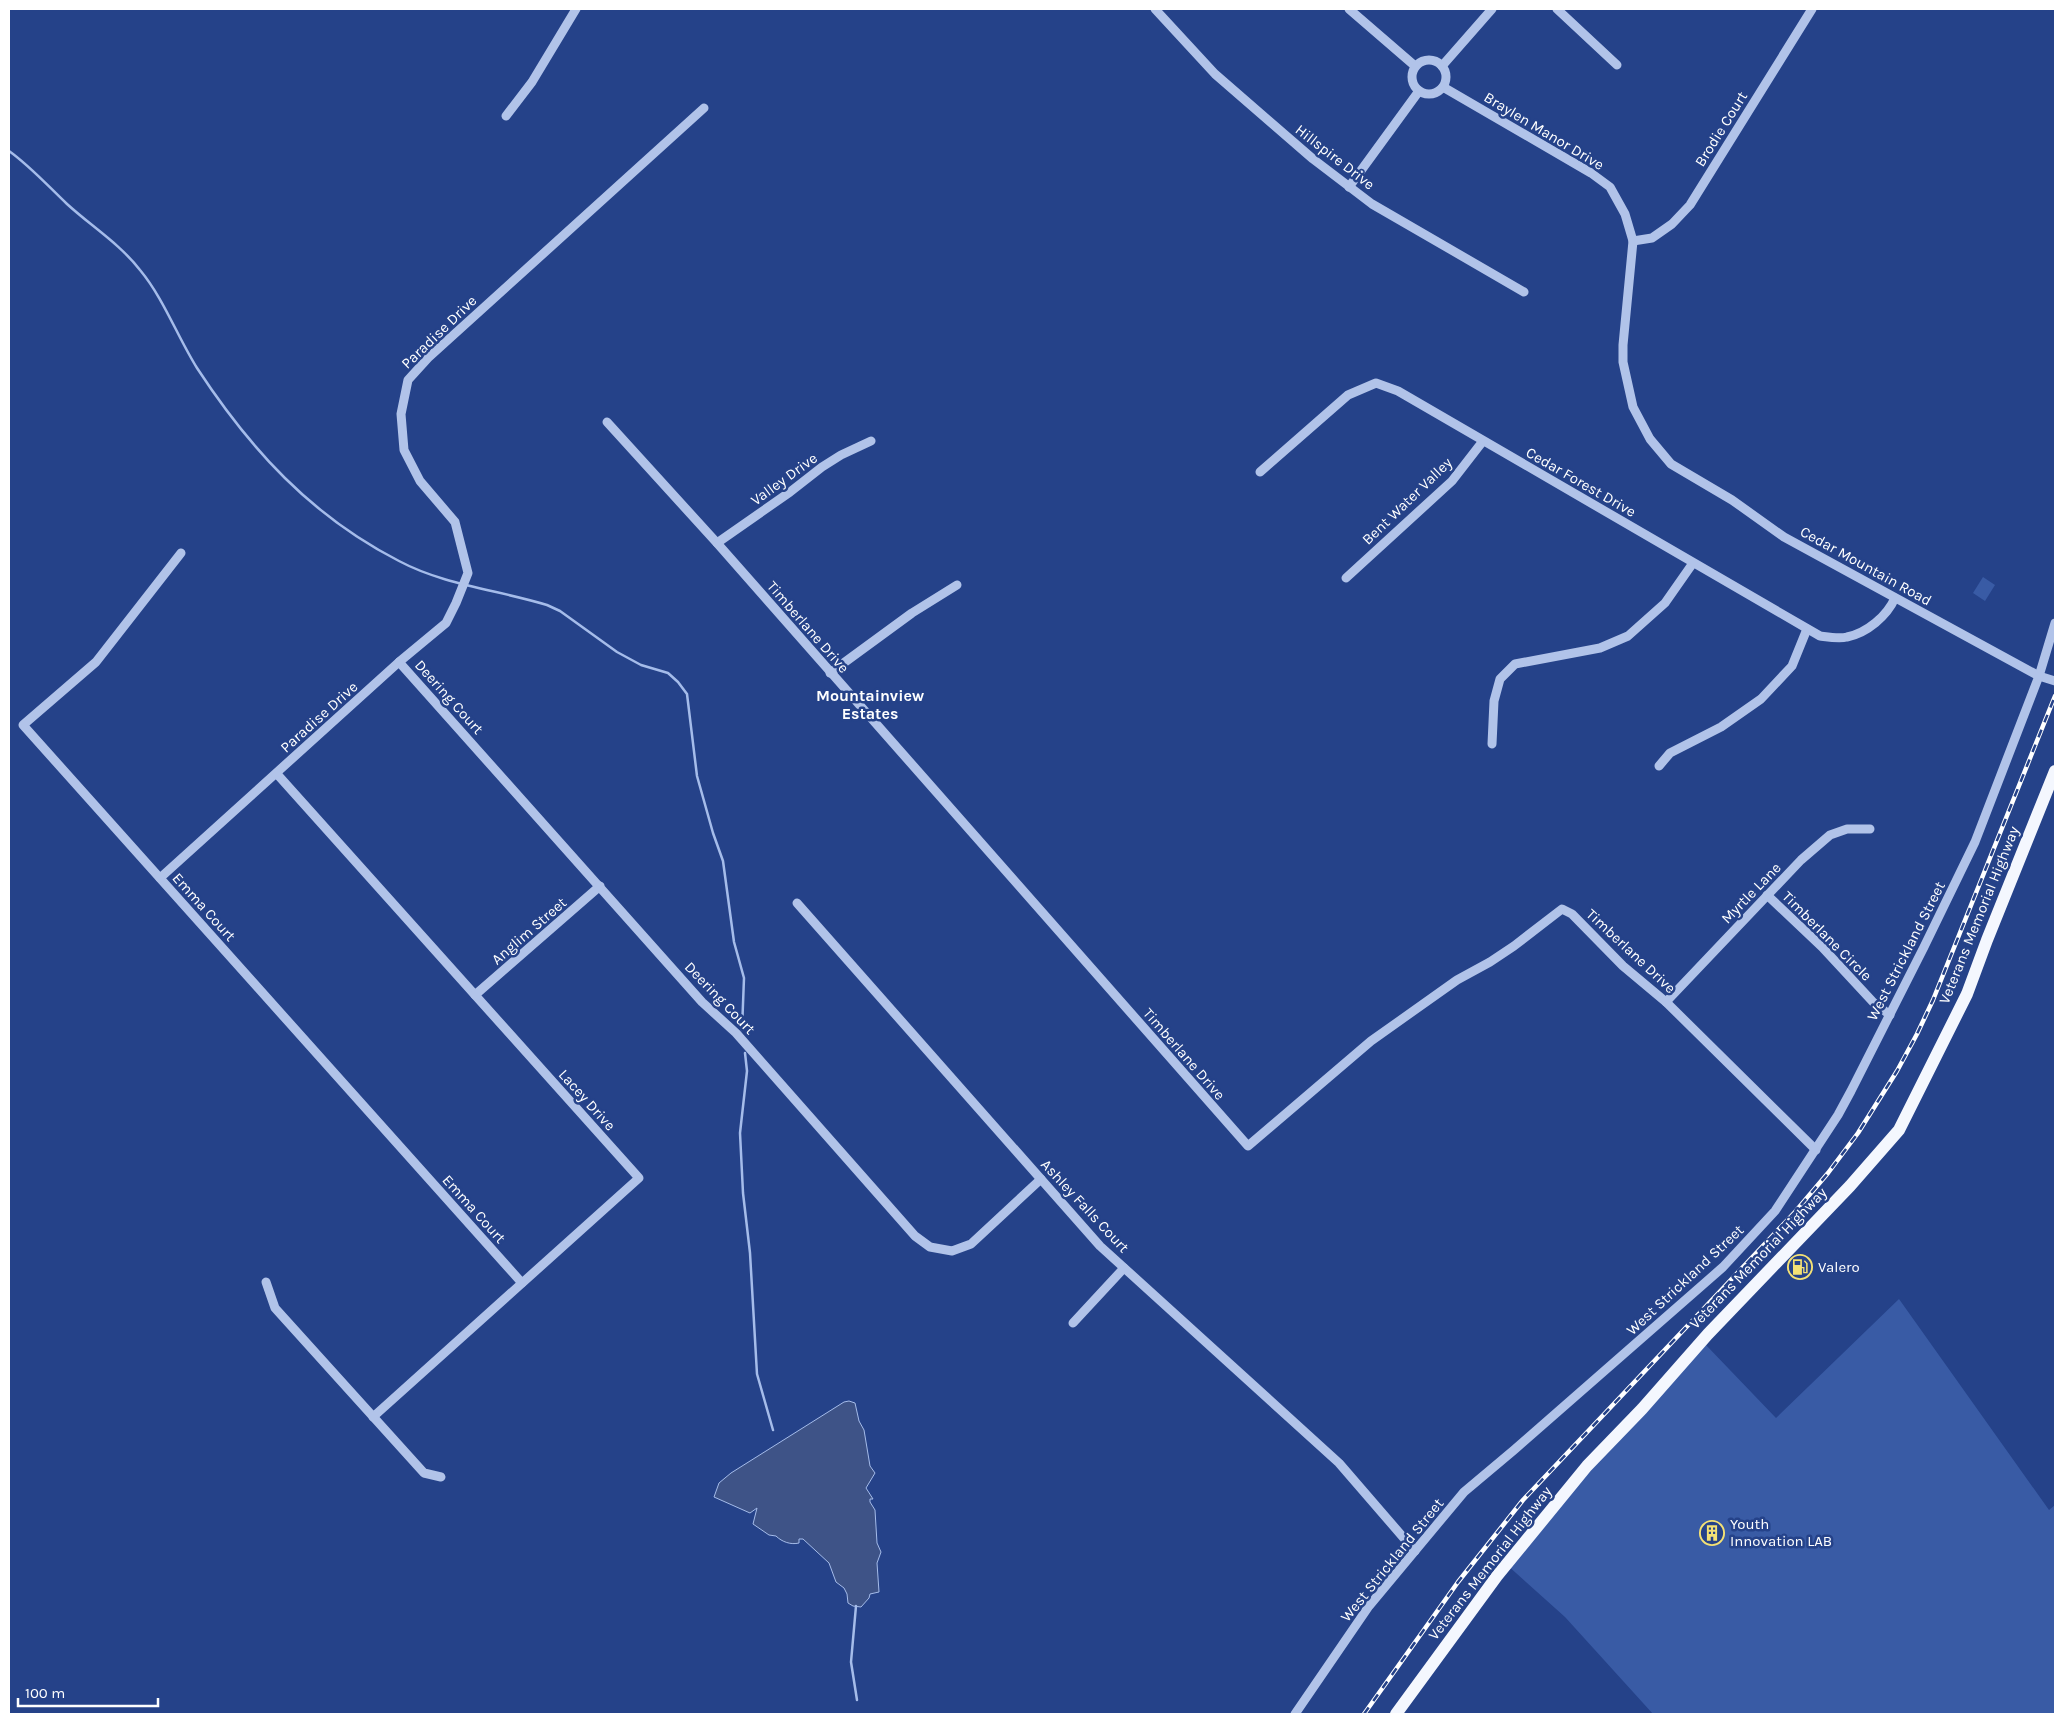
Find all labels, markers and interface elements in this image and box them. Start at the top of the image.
street label: Braylen Manor Drive [1481,88,1607,174]
street label: Brodie Court [1691,88,1751,170]
street label: Hillspire Drive [1292,120,1378,194]
street label: Paradise Drive [398,292,480,372]
street label: Cedar Forest Drive [1523,443,1639,521]
street label: Valley Drive [747,449,821,509]
street label: Bent Water Valley [1358,454,1456,548]
street label: Cedar Mountain Road [1797,522,1935,610]
street label: Timberlane Drive [763,577,853,677]
street label: Deering Court [411,656,487,738]
street label: Paradise Drive [277,678,361,756]
district label: Mountainview Estates [816,686,924,723]
street label: Veterans Memorial Highway [1935,824,2023,1006]
street label: Myrtle Lane [1717,859,1785,927]
street label: Emma Court [169,869,240,945]
street label: West Strickland Street [1863,878,1949,1024]
street label: Timberlane Circle [1778,887,1876,985]
street label: Anglim Street [488,893,570,968]
street label: Timberlane Drive [1583,905,1679,997]
street label: Deering Court [681,958,759,1038]
street label: Timberlane Drive [1139,1004,1229,1104]
street label: Lacey Drive [555,1066,619,1134]
street label: Ashley Falls Court [1037,1156,1133,1257]
street label: Emma Court [439,1171,510,1247]
street label: Veterans Memorial Highway [1686,1183,1830,1333]
street label: West Strickland Street [1623,1221,1748,1339]
fuel station icon: Valero [1787,1254,1813,1280]
place label: Valero [1818,1258,1860,1276]
street label: Veterans Memorial Highway [1424,1483,1556,1643]
street label: West Strickland Street [1337,1494,1448,1625]
place label: Youth Innovation LAB [1730,1515,1832,1550]
building icon: Youth Innovation LAB [1699,1520,1725,1546]
scale bar [18,1676,158,1708]
text: 100 m [25,1684,65,1702]

